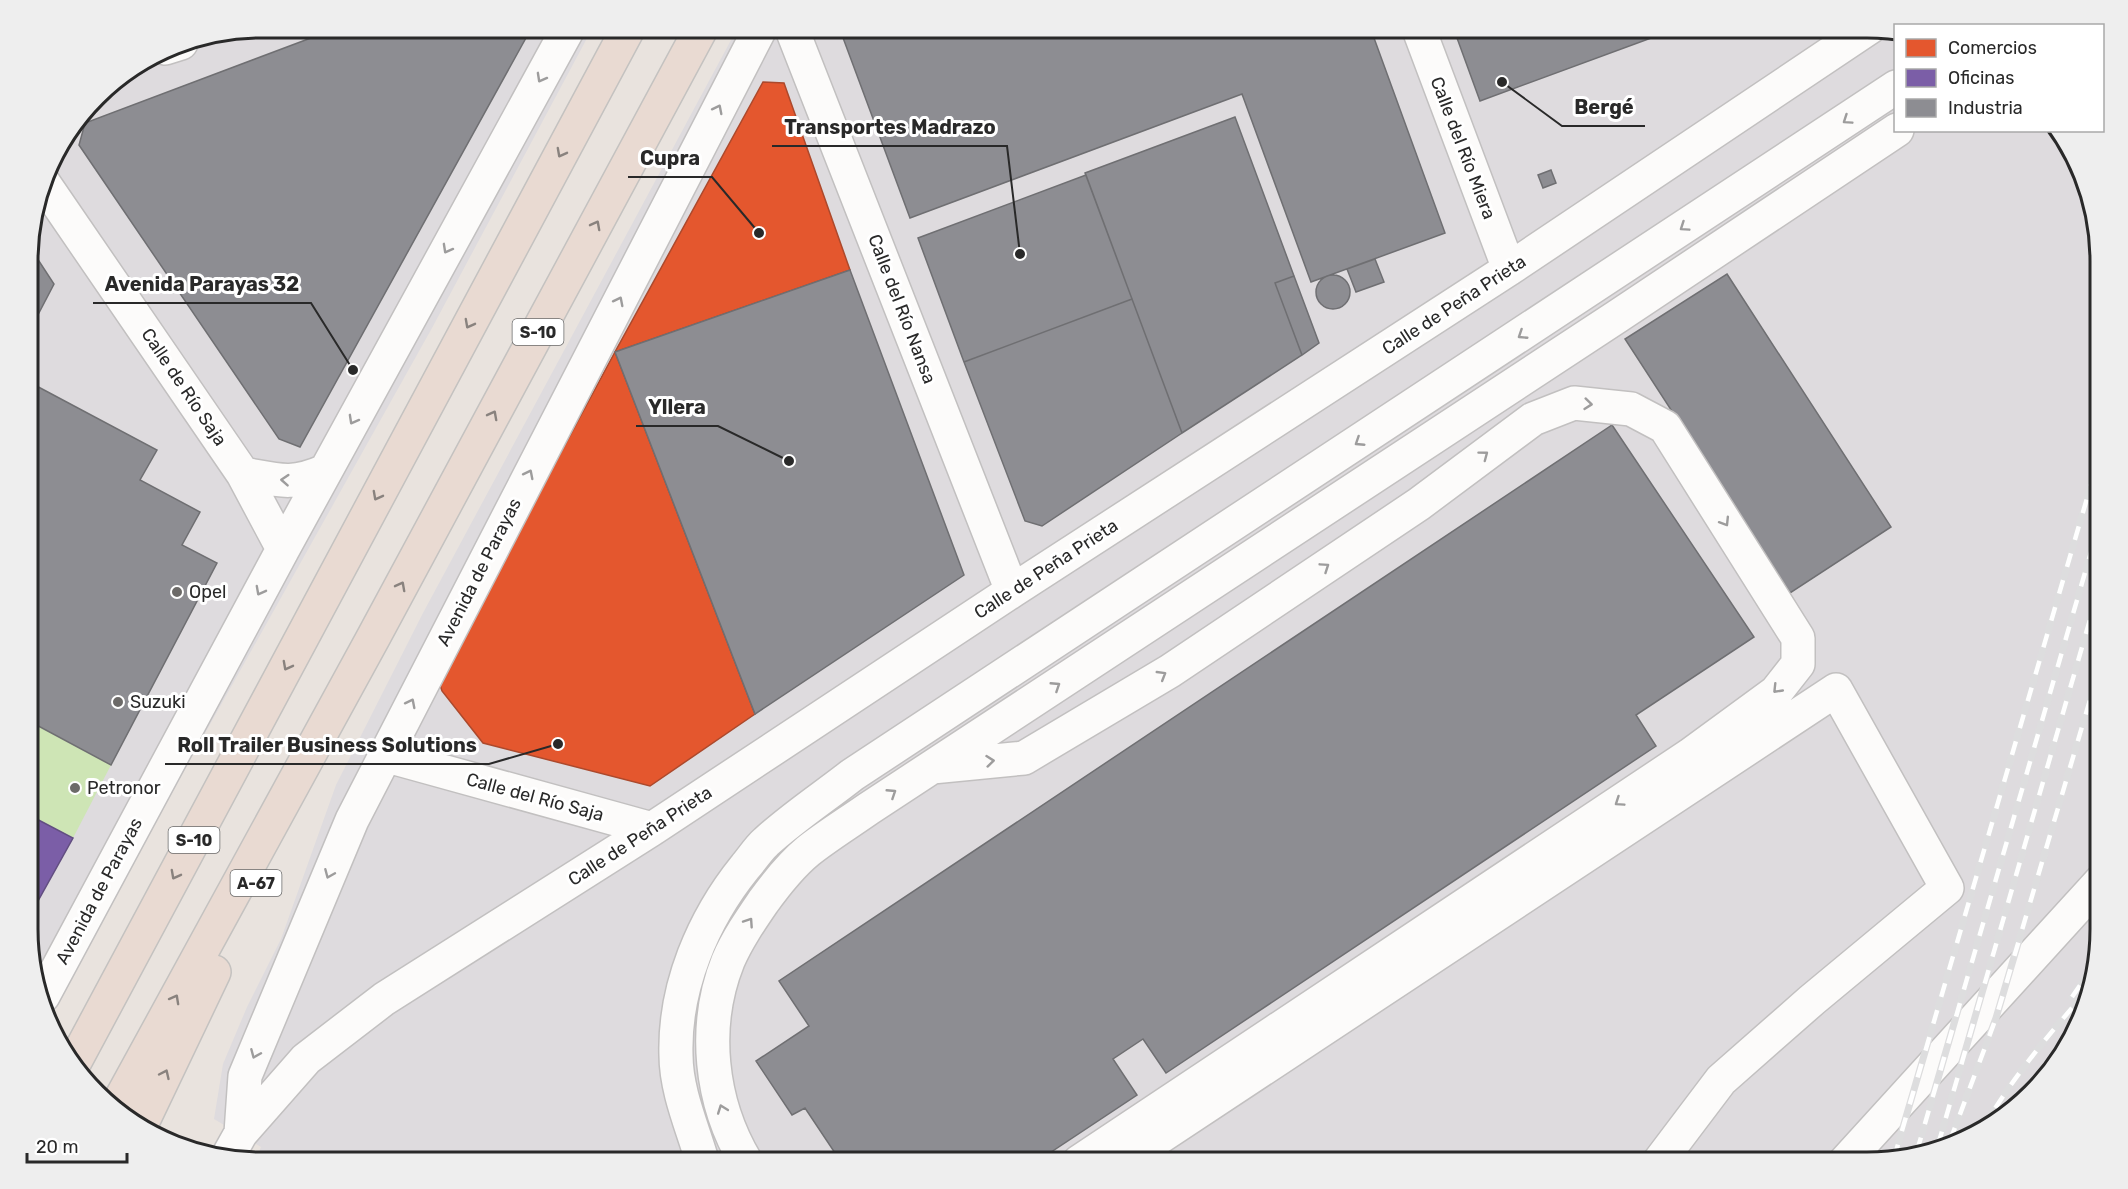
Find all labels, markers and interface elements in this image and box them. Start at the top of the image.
legend [1894,24,2104,132]
text: Comercios [1948,37,2037,59]
text: Oficinas [1948,67,2014,89]
one-way arrow [537,72,548,82]
street label: Calle del Río Miera [1426,74,1500,222]
callout: Bergé [1562,88,1645,126]
text: Bergé [1574,95,1634,119]
text: Industria [1948,97,2023,119]
one-way arrow [711,105,722,115]
callout: Transportes Madrazo [772,108,1007,146]
one-way arrow [1843,112,1853,124]
text: Transportes Madrazo [784,115,996,139]
callout: Cupra [628,139,712,177]
one-way arrow [557,146,568,157]
text: Cupra [640,146,700,170]
one-way arrow [589,220,600,231]
one-way arrow [1680,220,1691,231]
street label: Calle del Río Nansa [863,231,941,387]
one-way arrow [443,243,454,253]
street label: Calle de Peña Prieta [1378,250,1530,360]
callout: Avenida Parayas 32 [93,265,311,303]
text: Avenida Parayas 32 [105,272,299,296]
one-way arrow [612,297,623,307]
one-way arrow [465,318,476,329]
road number: S-10 [512,319,564,345]
street label: Calle de Río Saja [137,324,231,450]
one-way arrow [1518,328,1529,339]
callout: Yllera [636,388,718,426]
text: Yllera [648,395,706,419]
one-way arrow [1583,397,1592,410]
one-way arrow [486,410,497,421]
one-way arrow [349,414,360,424]
one-way arrow [1355,435,1366,446]
one-way arrow [1478,452,1489,463]
one-way arrow [522,470,533,480]
one-way arrow [280,473,289,486]
one-way arrow [373,490,384,501]
street label: Avenida de Parayas [432,494,526,650]
street label: Calle de Peña Prieta [970,514,1122,624]
one-way arrow [1718,516,1730,526]
one-way arrow [1318,563,1329,574]
place label: Opel [189,581,226,603]
one-way arrow [394,582,405,593]
marker: Opel [170,585,184,599]
one-way arrow [256,585,267,596]
one-way arrow [283,660,294,670]
one-way arrow [1156,671,1166,683]
one-way arrow [1049,682,1060,693]
one-way arrow [1773,682,1784,692]
place label: Suzuki [130,691,186,713]
marker: Suzuki [111,695,125,709]
one-way arrow [403,698,415,709]
callout: Roll Trailer Business Solutions [165,726,489,764]
text: Roll Trailer Business Solutions [177,733,477,757]
one-way arrow [986,755,995,768]
street label: Calle del Río Saja [464,768,606,826]
place label: Petronor [87,777,161,799]
marker: Petronor [68,781,82,795]
street label: Calle de Peña Prieta [564,781,716,891]
one-way arrow [886,789,897,800]
one-way arrow [1615,795,1626,806]
street label: Avenida de Parayas [51,814,147,968]
road number: S-10 [168,827,220,853]
one-way arrow [324,867,336,878]
one-way arrow [171,869,182,879]
road number: A-67 [230,870,282,896]
one-way arrow [742,918,753,929]
one-way arrow [168,995,180,1006]
one-way arrow [250,1047,262,1058]
one-way arrow [158,1070,170,1081]
one-way arrow [717,1104,730,1115]
scale bar [27,1126,128,1164]
text: 20 m [36,1136,78,1158]

